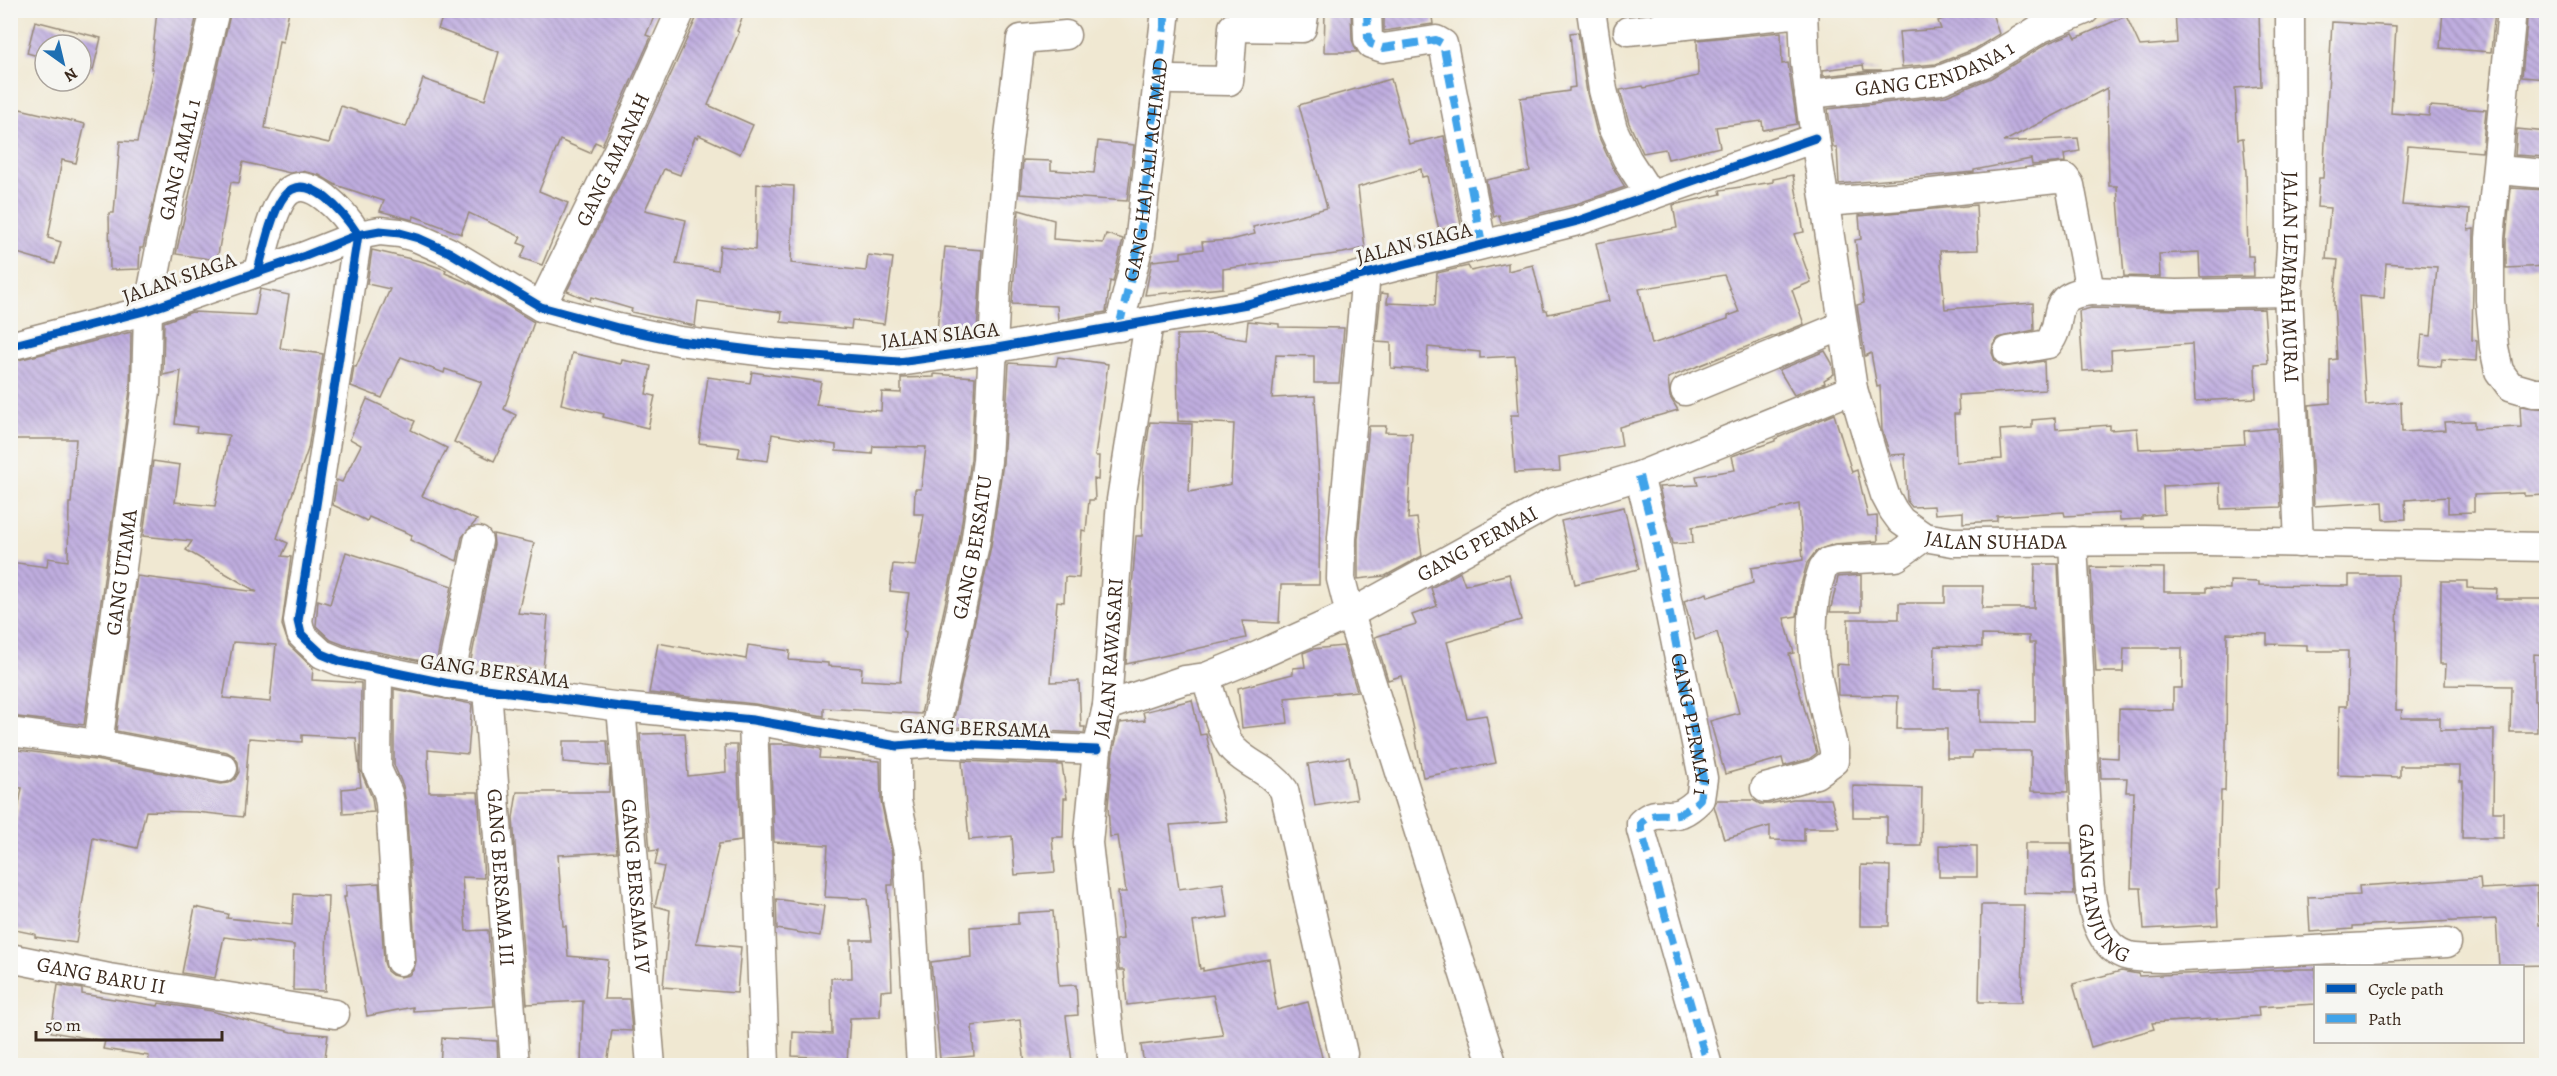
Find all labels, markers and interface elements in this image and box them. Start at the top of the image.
north arrow [33,33,93,93]
street label: GANG CENDANA 1 [1853,34,2019,103]
street label: GANG HAJI ALI ACHMAD [1116,56,1174,284]
text: N [60,62,82,87]
street label: GANG AMANAH [569,88,656,231]
street label: GANG AMAL 1 [152,96,207,222]
street label: JALAN LEMBAH MURAI [2274,171,2306,383]
street label: JALAN SIAGA [1353,215,1476,271]
street label: JALAN SIAGA [118,245,240,311]
street label: JALAN SIAGA [880,315,1001,355]
street label: GANG BERSATU [945,473,999,622]
street label: GANG PERMAI [1412,499,1543,588]
street label: GANG UTAMA [99,507,144,637]
street label: JALAN SUHADA [1923,523,2067,556]
street label: JALAN RAWASARI [1086,577,1130,741]
street label: GANG BERSAMA [418,647,572,695]
street label: GANG PERMAI 1 [1664,650,1717,798]
street label: GANG BERSAMA [899,711,1052,745]
street label: GANG BERSAMA III [480,788,522,967]
street label: GANG BERSAMA IV [615,798,657,975]
street label: GANG TANJUNG [2072,823,2134,969]
street label: GANG BARU II [34,950,168,1001]
legend [2314,965,2524,1043]
text: Cycle path [2368,977,2444,1001]
scale bar [36,1004,222,1042]
text: Path [2368,1007,2402,1031]
text: 50 m [45,1013,81,1037]

